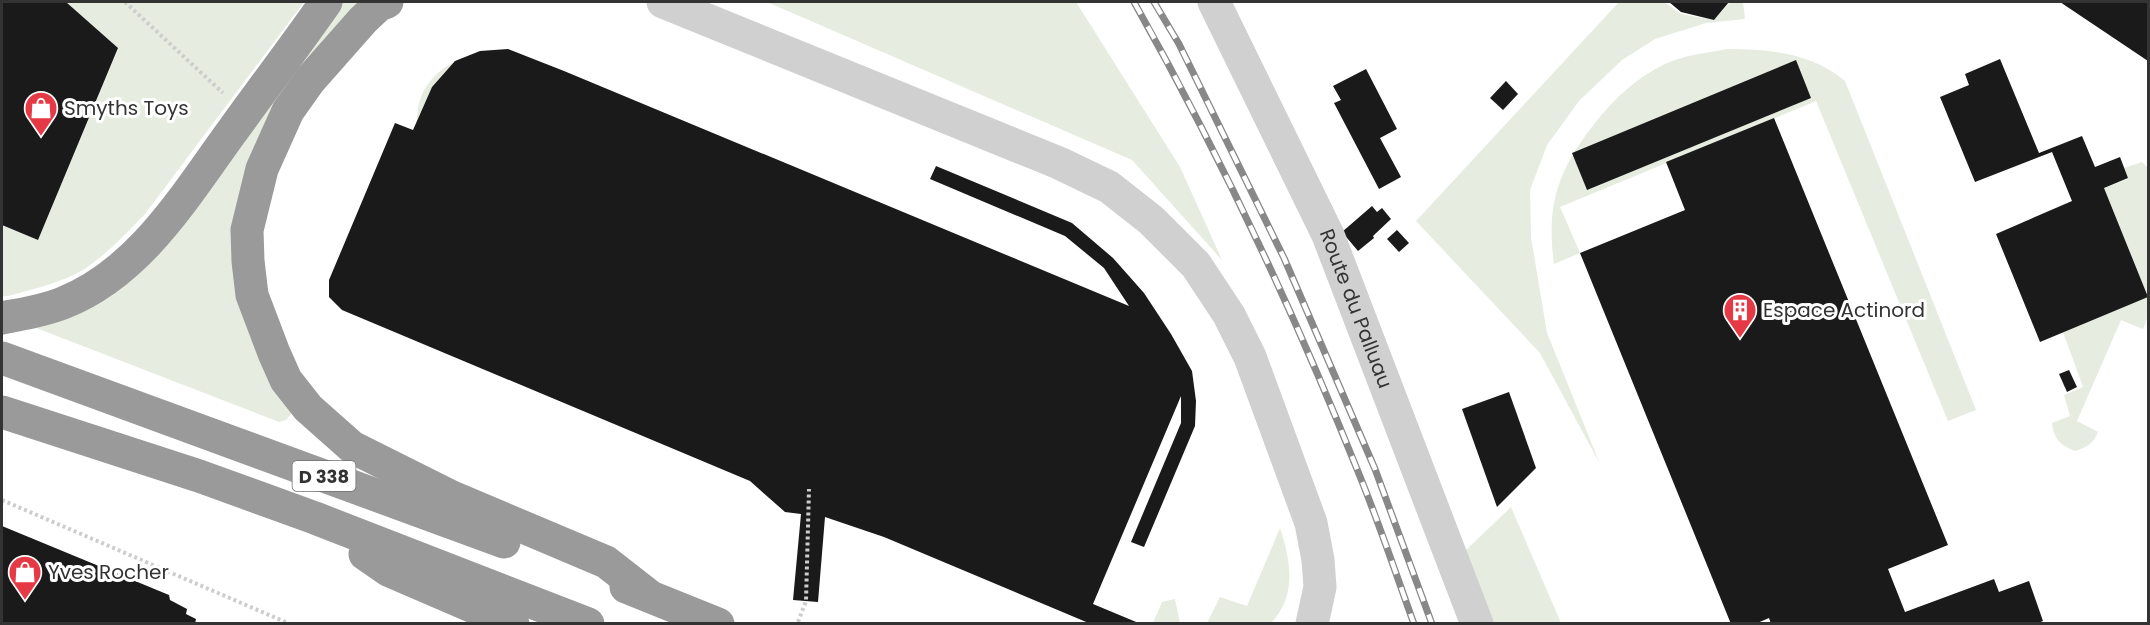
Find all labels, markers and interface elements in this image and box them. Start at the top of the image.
shop icon: Smyths Toys [23,90,59,137]
place label: Smyths Toys [64,94,189,122]
street label: Route du Palluau [1313,225,1399,392]
building icon: Espace Actinord [1722,292,1758,339]
place label: Espace Actinord [1763,296,1925,324]
road number: D 338 [292,461,356,491]
shop icon: Yves Rocher [7,554,43,601]
place label: Yves Rocher [48,558,169,586]

